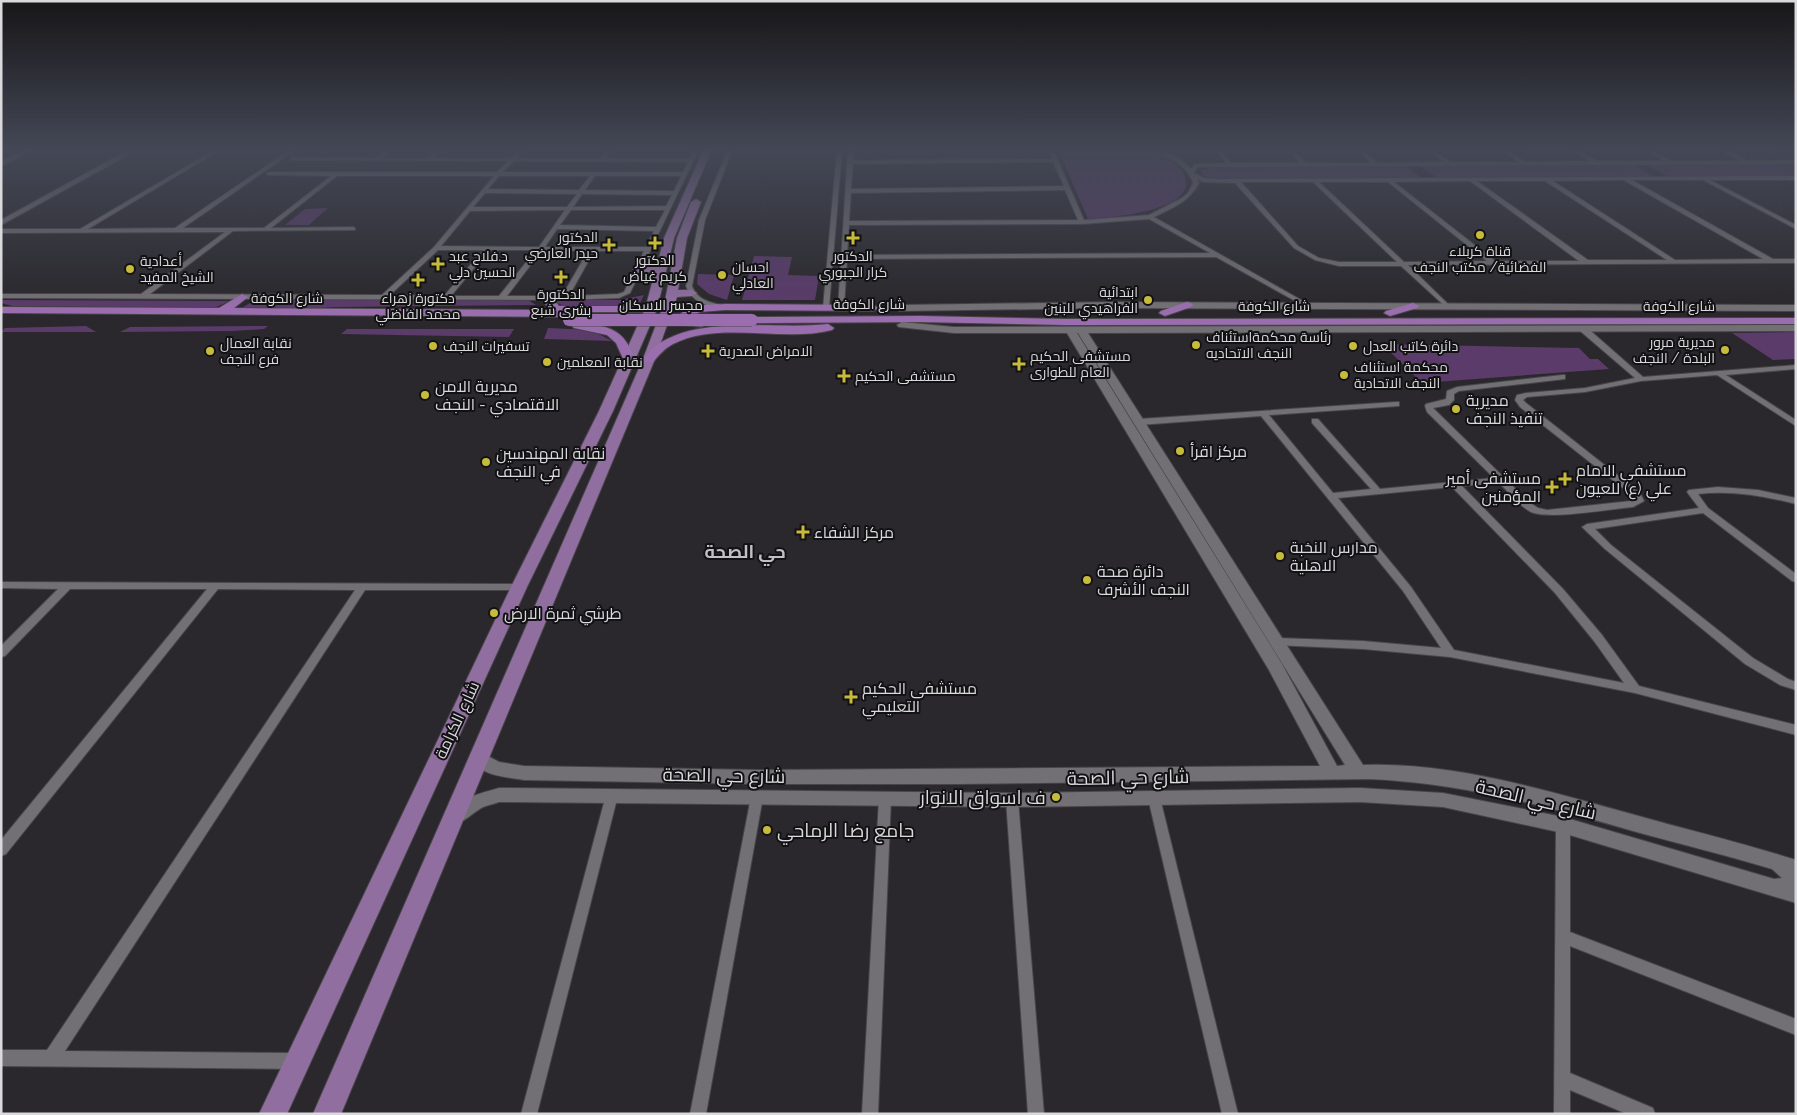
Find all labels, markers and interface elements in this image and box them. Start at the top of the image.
place label: الدكتور حيدر العارضي [525,229,598,264]
marker: قناة كربلاء الفضائية/ مكتب النجف [1474,229,1486,241]
marker: الدكتور كرار الجبوري [846,231,860,245]
marker: الدكتور كريم غياض [648,236,662,250]
marker: الدكتور حيدر العارضي [602,238,616,252]
place label: قناة كربلاء الفضائية/ مكتب النجف [1414,243,1546,275]
place label: د.فلاح عبد الحسين دلي [449,248,516,284]
place label: الدكتور كرار الجبوري [819,248,887,284]
place label: أعدادية الشيخ المفيد [140,252,214,286]
place label: الدكتور كريم غياض [623,252,687,286]
marker: د.فلاح عبد الحسين دلي [431,257,445,271]
place label: احسان العادلي [732,259,774,295]
marker: أعدادية الشيخ المفيد [124,263,136,275]
marker: احسان العادلي [716,269,728,281]
marker: الدكتورة بشرى شبع [554,270,568,284]
marker: دكتورة زهراء محمد الفاضلي [411,273,425,287]
place label: ابتدائية الفراهيدي للبنين [1044,284,1138,320]
place label: الدكتورة بشرى شبع [531,286,591,319]
street label: شارع الكوفة [251,290,323,307]
place label: دكتورة زهراء محمد الفاضلي [376,290,460,326]
marker: ابتدائية الفراهيدي للبنين [1142,294,1154,306]
street label: شارع الكوفة [833,296,905,313]
street label: مجسر الاسكان [619,297,703,313]
street label: شارع الكوفة [1238,298,1310,315]
street label: شارع الكوفة [1643,298,1715,315]
place label: رئاسة محكمةاستئناف النجف الاتحاديه [1206,329,1331,361]
place label: مديرية مرور البلدة / النجف [1633,334,1715,366]
place label: نقابة العمال فرع النجف [220,335,292,368]
place label: تسفيرات النجف [443,338,530,354]
place label: دائرة كاتب العدل [1363,338,1458,355]
marker: رئاسة محكمةاستئناف النجف الاتحاديه [1190,339,1202,351]
marker: تسفيرات النجف [427,340,439,352]
marker: دائرة كاتب العدل [1347,340,1359,352]
place label: الامراض الصدرية [719,343,813,359]
marker: الامراض الصدرية [701,344,715,358]
marker: مديرية مرور البلدة / النجف [1719,344,1731,356]
marker: نقابة العمال فرع النجف [204,345,216,357]
place label: مستشفى الحكيم العام للطوارى [1030,348,1131,382]
place label: نقابة المعلمين [557,354,643,370]
marker: نقابة المعلمين [541,356,553,368]
marker: مستشفى الحكيم العام للطوارى [1012,357,1026,371]
place label: محكمة استئناف النجف الاتحادية [1354,359,1448,391]
place label: مستشفى الحكيم [855,368,956,386]
marker: مستشفى الحكيم [837,369,851,383]
marker: محكمة استئناف النجف الاتحادية [1338,369,1350,381]
place label: مديرية الامن الاقتصادي - النجف [435,377,559,418]
marker: مديرية الامن الاقتصادي - النجف [419,389,431,401]
place label: مديرية تنفيذ النجف [1466,391,1543,428]
marker: مديرية تنفيذ النجف [1450,403,1462,415]
place label: مركز اقرأ [1190,442,1247,461]
place label: نقابة المهندسين في النجف [496,444,605,485]
marker: مركز اقرأ [1174,445,1186,457]
marker: نقابة المهندسين في النجف [480,456,492,468]
place label: مستشفى الامام علي (ع) للعيون [1576,461,1687,502]
place label: مستشفى أمير المؤمنين [1445,469,1541,507]
marker: مستشفى الامام علي (ع) للعيون [1558,472,1572,486]
marker: مستشفى أمير المؤمنين [1545,480,1559,494]
place label: مركز الشفاء [814,523,894,542]
marker: مركز الشفاء [796,525,810,539]
place label: مدارس النخبة الاهلية [1290,538,1378,575]
district label: حي الصحة [704,541,786,567]
marker: مدارس النخبة الاهلية [1274,550,1286,562]
place label: دائرة صحة النجف الأشرف [1097,562,1190,599]
marker: دائرة صحة النجف الأشرف [1081,574,1093,586]
place label: طرشي ثمرة الارض [504,604,622,626]
marker: طرشي ثمرة الارض [488,607,500,619]
street label: شارع الكرامة [431,678,485,762]
place label: مستشفى الحكيم التعليمي [862,679,977,720]
marker: مستشفى الحكيم التعليمي [844,690,858,704]
street label: شارع حي الصحة [662,763,786,791]
street label: شارع حي الصحة [1066,765,1190,793]
street label: شارع حي الصحة [1473,774,1598,827]
place label: ف اسواق الانوار [919,786,1046,810]
marker: ف اسواق الانوار [1050,791,1062,803]
place label: جامع رضا الرماحي [777,819,914,845]
marker: جامع رضا الرماحي [761,824,773,836]

